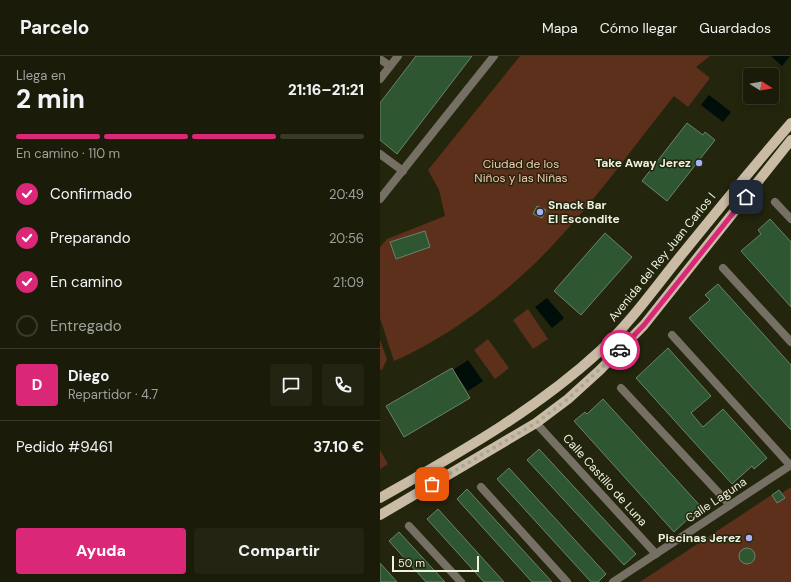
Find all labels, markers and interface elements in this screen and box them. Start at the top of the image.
text: Parcelo [20,15,89,40]
text: Mapa [542,19,578,37]
text: Cómo llegar [600,19,677,37]
text: Guardados [699,19,771,37]
text: Llega en [16,67,66,84]
north arrow [743,68,779,104]
map controls [743,68,779,104]
text: 21:16–21:21 [288,80,364,100]
text: 2 min [16,82,85,116]
text: En camino · 110 m [16,145,120,162]
place label: Take Away Jerez [595,155,691,171]
park label: Ciudad de los Niños y las Niñas [474,156,568,186]
marker: Take Away Jerez [694,158,704,168]
pin [729,180,763,214]
icon: check [16,183,38,205]
text: Confirmado [50,184,132,204]
text: 20:49 [329,186,364,203]
icon: home [735,186,757,208]
street label: Avenida del Rey Juan Carlos I [605,189,719,325]
place label: Snack Bar El Escondite [548,197,620,227]
marker: Snack Bar El Escondite [535,207,545,217]
icon: check [16,227,38,249]
text: Preparando [50,228,131,248]
text: 20:56 [329,230,364,247]
icon: check [16,271,38,293]
text: En camino [50,272,122,292]
text: 21:09 [333,274,364,291]
text: Entregado [50,316,122,336]
courier [600,330,640,370]
icon: car [609,339,631,361]
button: chat [270,364,312,406]
button: phone [322,364,364,406]
text: Diego [68,366,109,386]
text: D [32,375,42,395]
text: Repartidor · 4.7 [68,386,158,403]
street label: Calle Castillo de Luna [559,431,651,529]
text: Pedido #9461 [16,437,113,457]
text: 37.10 € [313,437,364,457]
pin [415,467,449,501]
icon: bag [421,473,443,495]
street label: Calle Laguna [682,474,750,526]
button: Ayuda [16,528,186,574]
button: Compartir [194,528,364,574]
place label: Piscinas Jerez [658,530,741,546]
marker: Piscinas Jerez [744,533,754,543]
scale bar [392,554,479,573]
text: 50 m [398,556,425,570]

